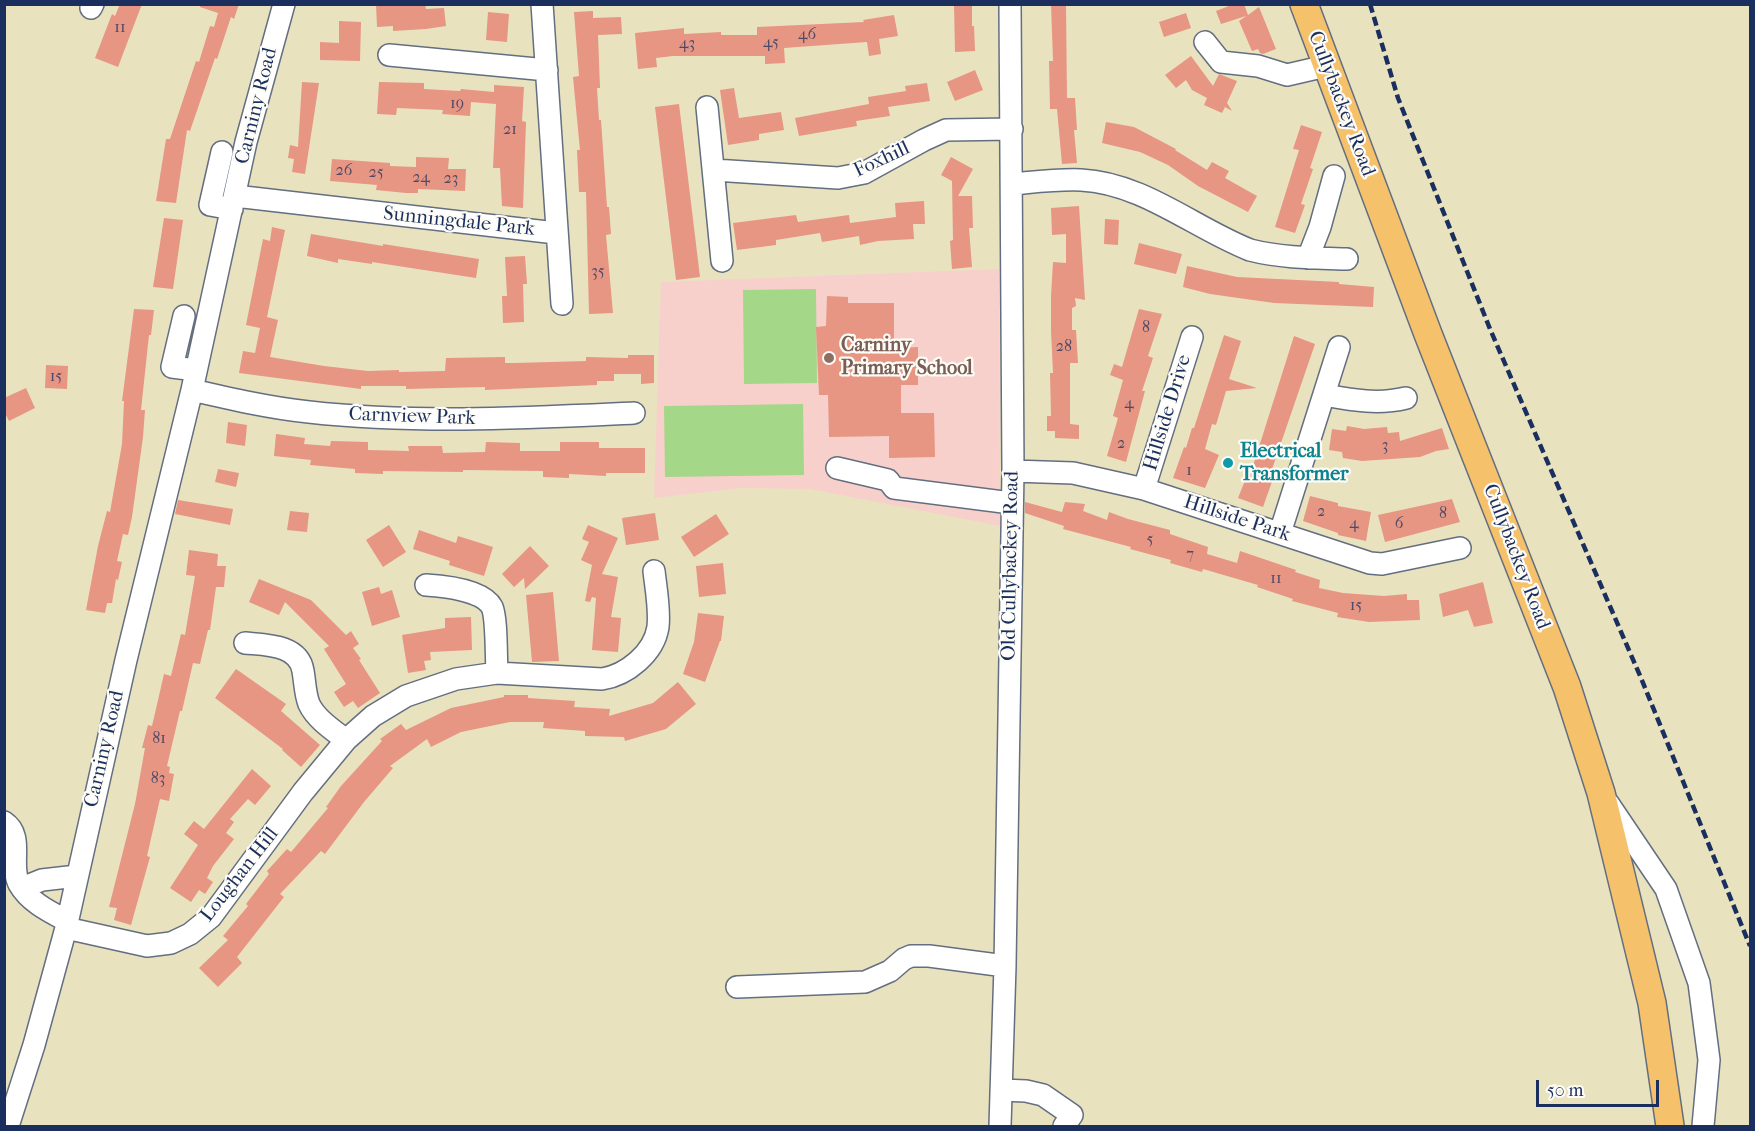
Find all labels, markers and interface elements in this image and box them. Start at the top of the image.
house number: 11 [114,18,126,38]
house number: 46 [798,25,816,45]
street label: Cullybackey Road [1302,28,1380,180]
house number: 45 [763,33,779,53]
house number: 43 [679,34,695,54]
street label: Carniny Road [231,45,283,167]
house number: 19 [450,94,464,114]
house number: 21 [503,120,517,140]
street label: Foxhill [850,137,914,183]
house number: 26 [336,161,352,181]
house number: 25 [368,163,384,183]
house number: 24 [412,168,430,188]
house number: 23 [444,169,458,189]
street label: Sunningdale Park [382,202,536,242]
house number: 35 [591,262,605,282]
house number: 8 [1142,318,1150,338]
place label: Carniny Primary School [841,334,973,381]
house number: 28 [1056,337,1072,357]
marker: Carniny Primary School [822,351,836,365]
street label: Hillside Drive [1139,352,1197,474]
house number: 15 [50,367,62,387]
house number: 4 [1124,394,1134,414]
street label: Carnview Park [348,403,476,431]
house number: 2 [1117,434,1125,454]
house number: 3 [1382,436,1388,456]
place label: Electrical Transformer [1240,440,1349,487]
marker: Electrical Transformer [1221,456,1235,470]
house number: 1 [1186,461,1192,481]
street label: Old Cullybackey Road [997,471,1025,661]
street label: Cullybackey Road [1477,481,1555,633]
street label: Hillside Park [1181,490,1293,548]
house number: 2 [1317,502,1325,522]
house number: 8 [1439,504,1447,524]
house number: 4 [1349,514,1359,534]
house number: 6 [1395,514,1403,534]
house number: 5 [1147,530,1153,550]
house number: 7 [1186,545,1194,565]
house number: 11 [1270,569,1282,589]
house number: 15 [1350,596,1362,616]
street label: Carniny Road [80,688,130,810]
house number: 81 [152,729,166,749]
house number: 83 [151,769,165,789]
street label: Loughan Hill [196,823,284,927]
scale bar [1539,1068,1662,1106]
text: 50 m [1547,1080,1583,1101]

